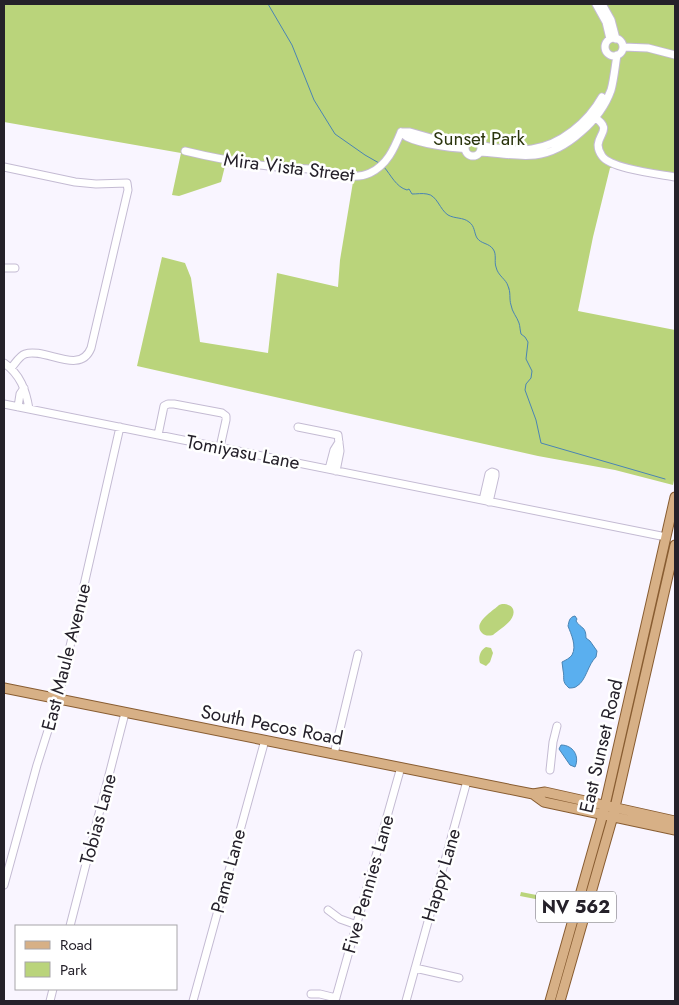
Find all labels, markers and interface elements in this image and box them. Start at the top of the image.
park label: Sunset Park [433,125,526,152]
street label: Mira Vista Street [222,146,356,188]
street label: Tomiyasu Lane [184,428,302,476]
street label: East Maule Avenue [35,580,97,734]
street label: East Sunset Road [572,676,630,816]
street label: South Pecos Road [199,698,345,752]
street label: Tobias Lane [73,770,123,867]
street label: Five Pennies Lane [335,811,401,957]
street label: Happy Lane [415,825,467,925]
street label: Pama Lane [204,826,252,916]
road number: NV 562 [536,892,616,922]
legend [15,925,178,990]
text: Road [60,934,92,956]
text: Park [60,959,87,981]

